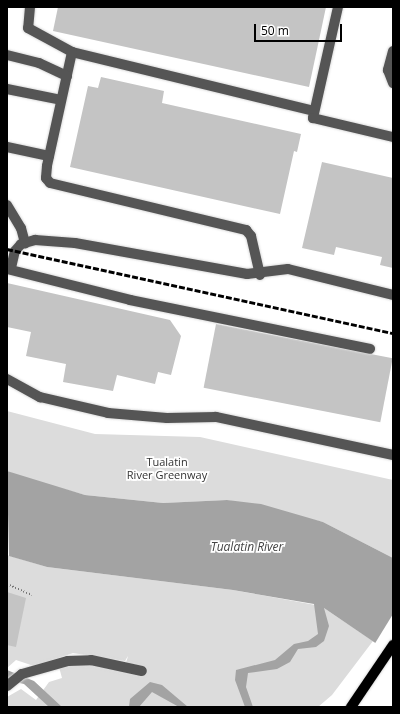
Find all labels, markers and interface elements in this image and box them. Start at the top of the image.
scale bar [256,16,344,42]
text: 50 m [261,22,289,39]
park label: Tualatin River Greenway [127,456,207,482]
water label: Tualatin River [211,540,283,554]

